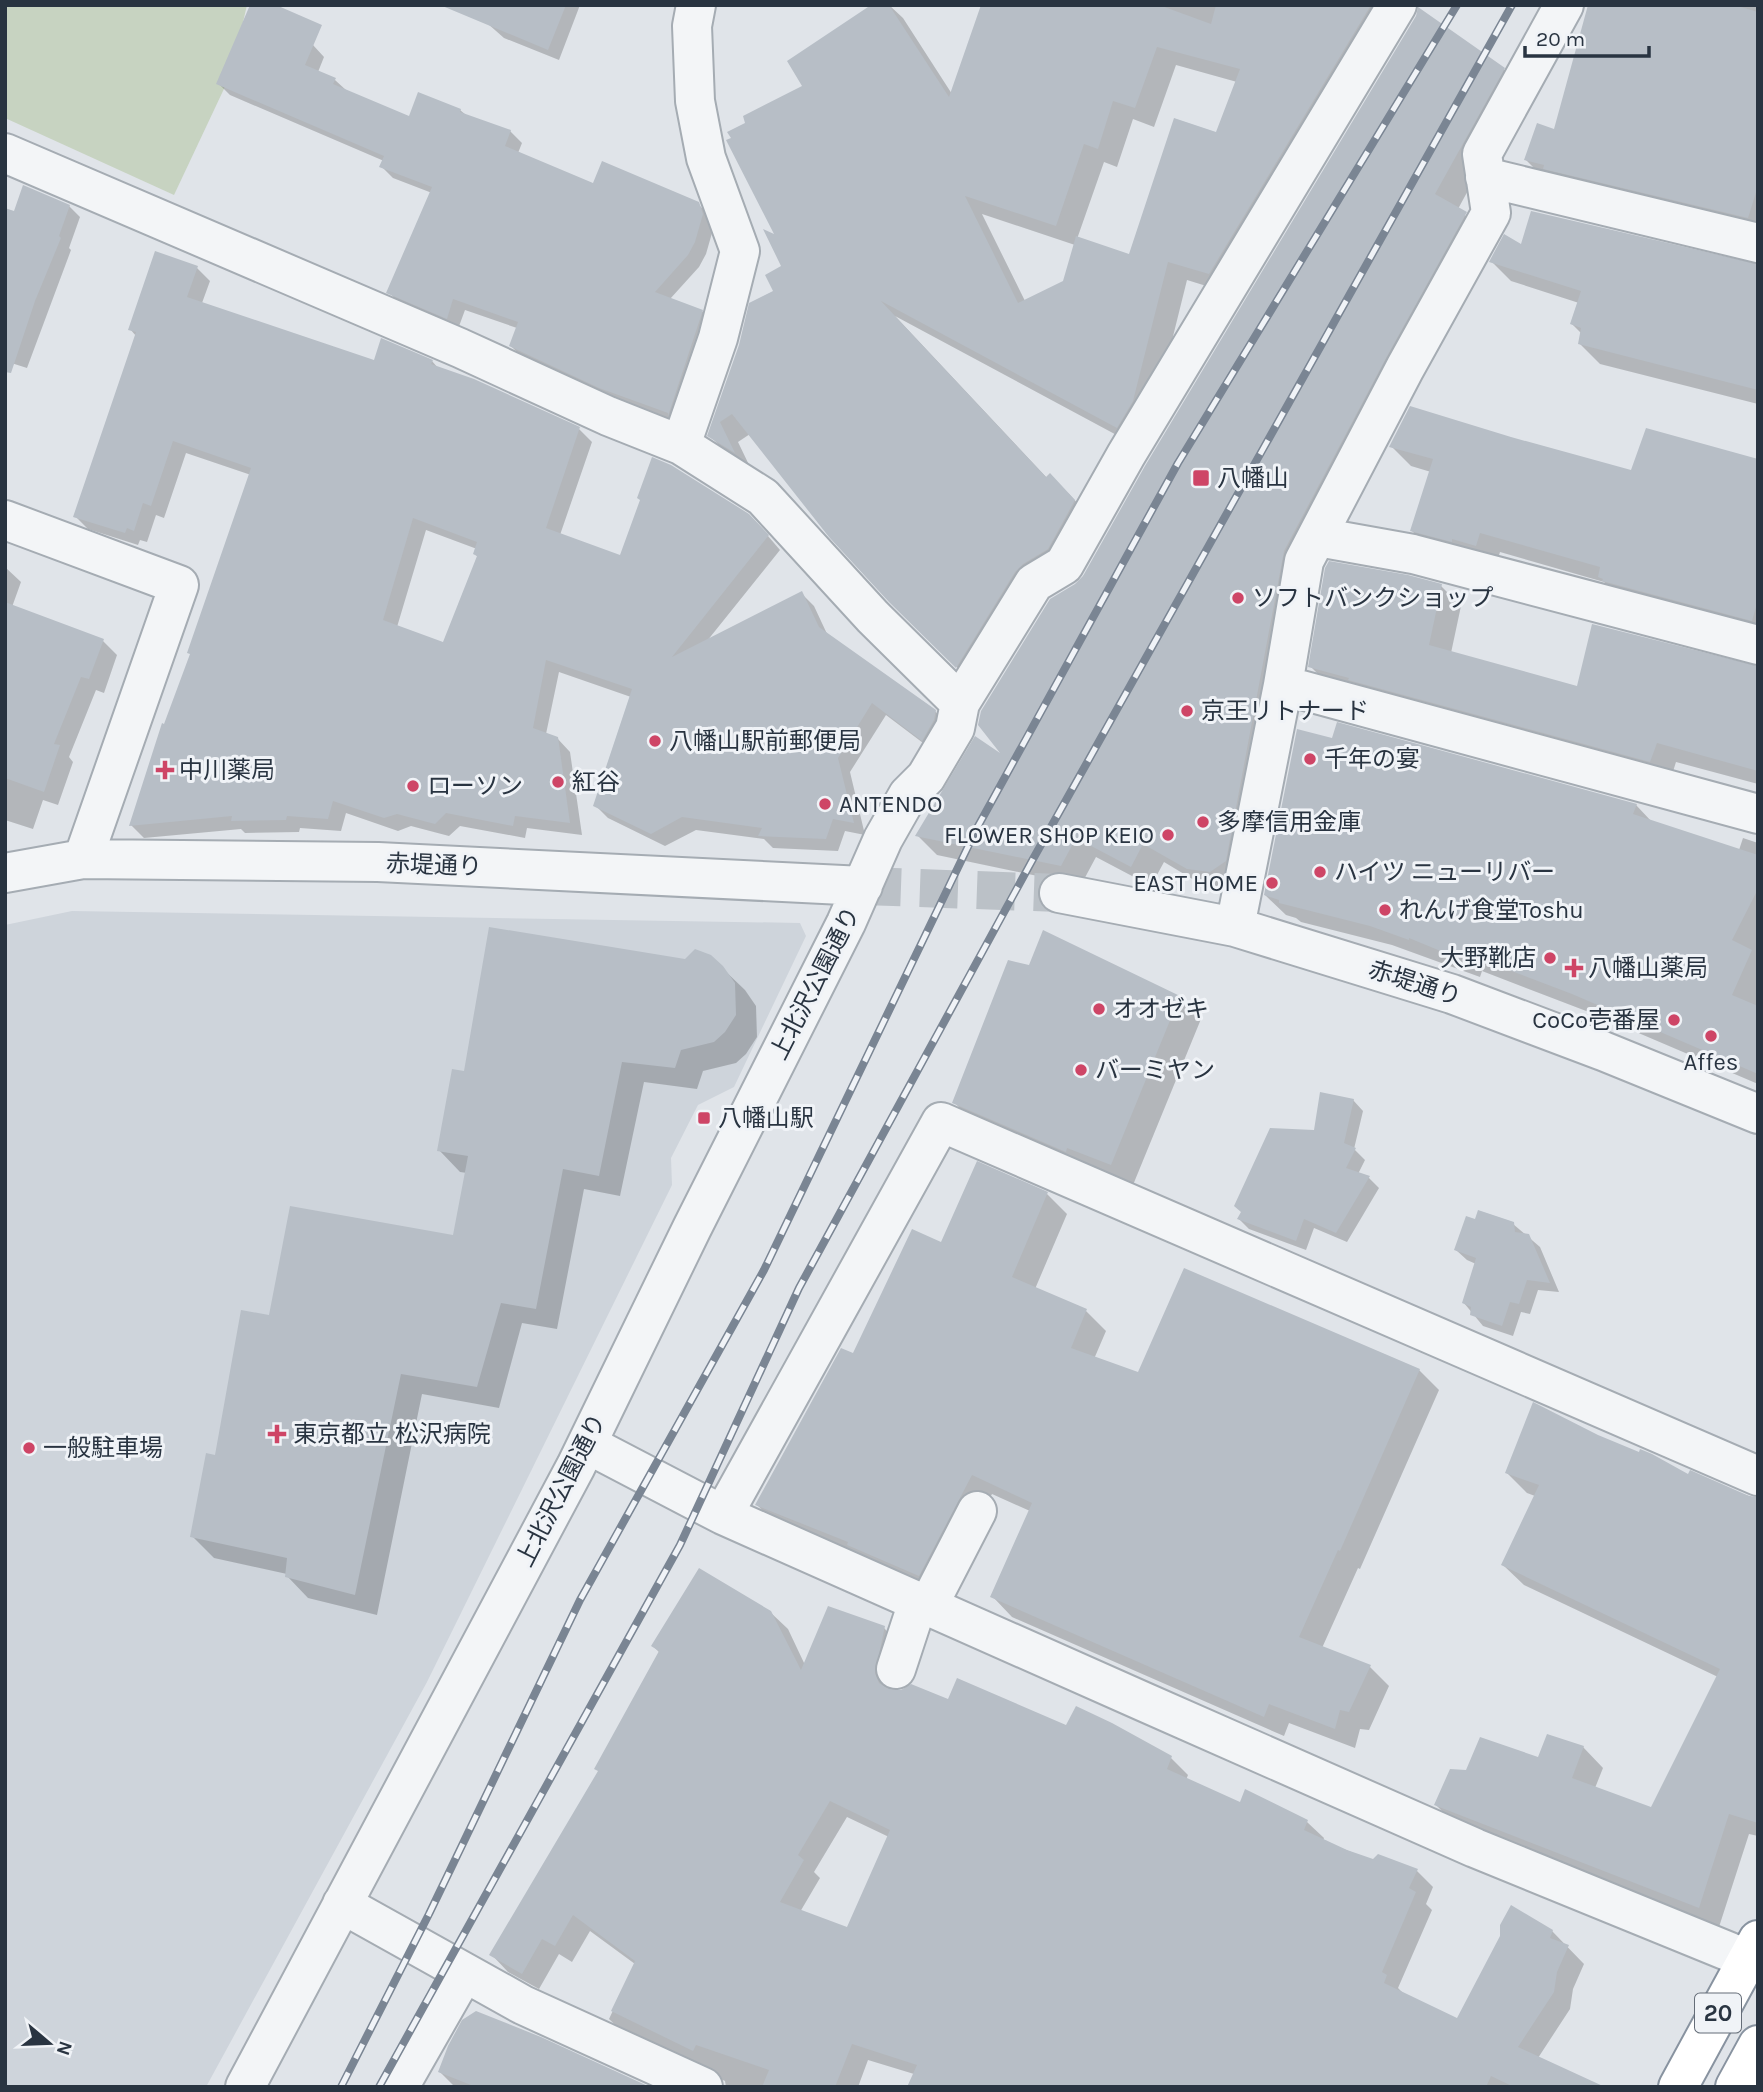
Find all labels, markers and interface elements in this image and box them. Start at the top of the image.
scale bar [1525,14,1649,58]
text: 20 m [1536,27,1585,51]
place label: 八幡山 [1217,464,1289,492]
marker: 八幡山 [1191,468,1211,488]
place label: ソフトバンクショップ [1252,584,1493,612]
marker: ソフトバンクショップ [1230,590,1246,606]
place label: 京王リトナード [1201,697,1369,725]
marker: 京王リトナード [1179,703,1195,719]
place label: 八幡山駅前郵便局 [669,727,861,755]
marker: 八幡山駅前郵便局 [647,733,663,749]
place label: 千年の宴 [1324,745,1420,773]
marker: 千年の宴 [1302,751,1318,767]
place label: 中川薬局 [179,756,275,784]
marker: 中川薬局 [157,762,173,778]
place label: 紅谷 [572,768,620,796]
place label: ローソン [427,772,523,800]
marker: 紅谷 [550,774,566,790]
marker: ローソン [405,778,421,794]
place label: ANTENDO [839,790,942,818]
marker: ANTENDO [817,796,833,812]
place label: 多摩信用金庫 [1217,808,1361,836]
marker: 多摩信用金庫 [1195,814,1211,830]
place label: FLOWER SHOP KEIO [944,821,1154,849]
marker: FLOWER SHOP KEIO [1160,827,1176,843]
street label: 赤堤通り [386,849,482,881]
place label: ハイツ ニューリバー [1334,858,1555,886]
marker: ハイツ ニューリバー [1312,864,1328,880]
place label: EAST HOME [1133,869,1258,897]
marker: EAST HOME [1264,875,1280,891]
place label: れんげ食堂Toshu [1399,896,1584,924]
street label: 上北沢公園通り [764,902,866,1064]
marker: れんげ食堂Toshu [1377,902,1393,918]
place label: 大野靴店 [1440,944,1536,972]
marker: 大野靴店 [1542,950,1558,966]
place label: 八幡山薬局 [1588,954,1708,982]
street label: 赤堤通り [1365,955,1465,1011]
marker: 八幡山薬局 [1566,960,1582,976]
place label: オオゼキ [1113,995,1209,1023]
marker: オオゼキ [1091,1001,1107,1017]
place label: CoCo壱番屋 [1532,1006,1660,1034]
marker: CoCo壱番屋 [1666,1012,1682,1028]
marker: Affes [1703,1028,1719,1044]
place label: Affes [1684,1048,1738,1076]
place label: バーミヤン [1095,1056,1215,1084]
marker: バーミヤン [1073,1062,1089,1078]
place label: 八幡山駅 [718,1104,814,1132]
marker: 八幡山駅 [696,1110,712,1126]
street label: 上北沢公園通り [510,1409,612,1571]
place label: 東京都立 松沢病院 [293,1420,491,1448]
marker: 東京都立 松沢病院 [267,1424,287,1444]
place label: 一般駐車場 [43,1434,163,1462]
marker: 一般駐車場 [21,1440,37,1456]
road number: 20 [1695,1994,1741,2032]
north arrow [14,2008,84,2078]
text: N [52,2038,77,2058]

